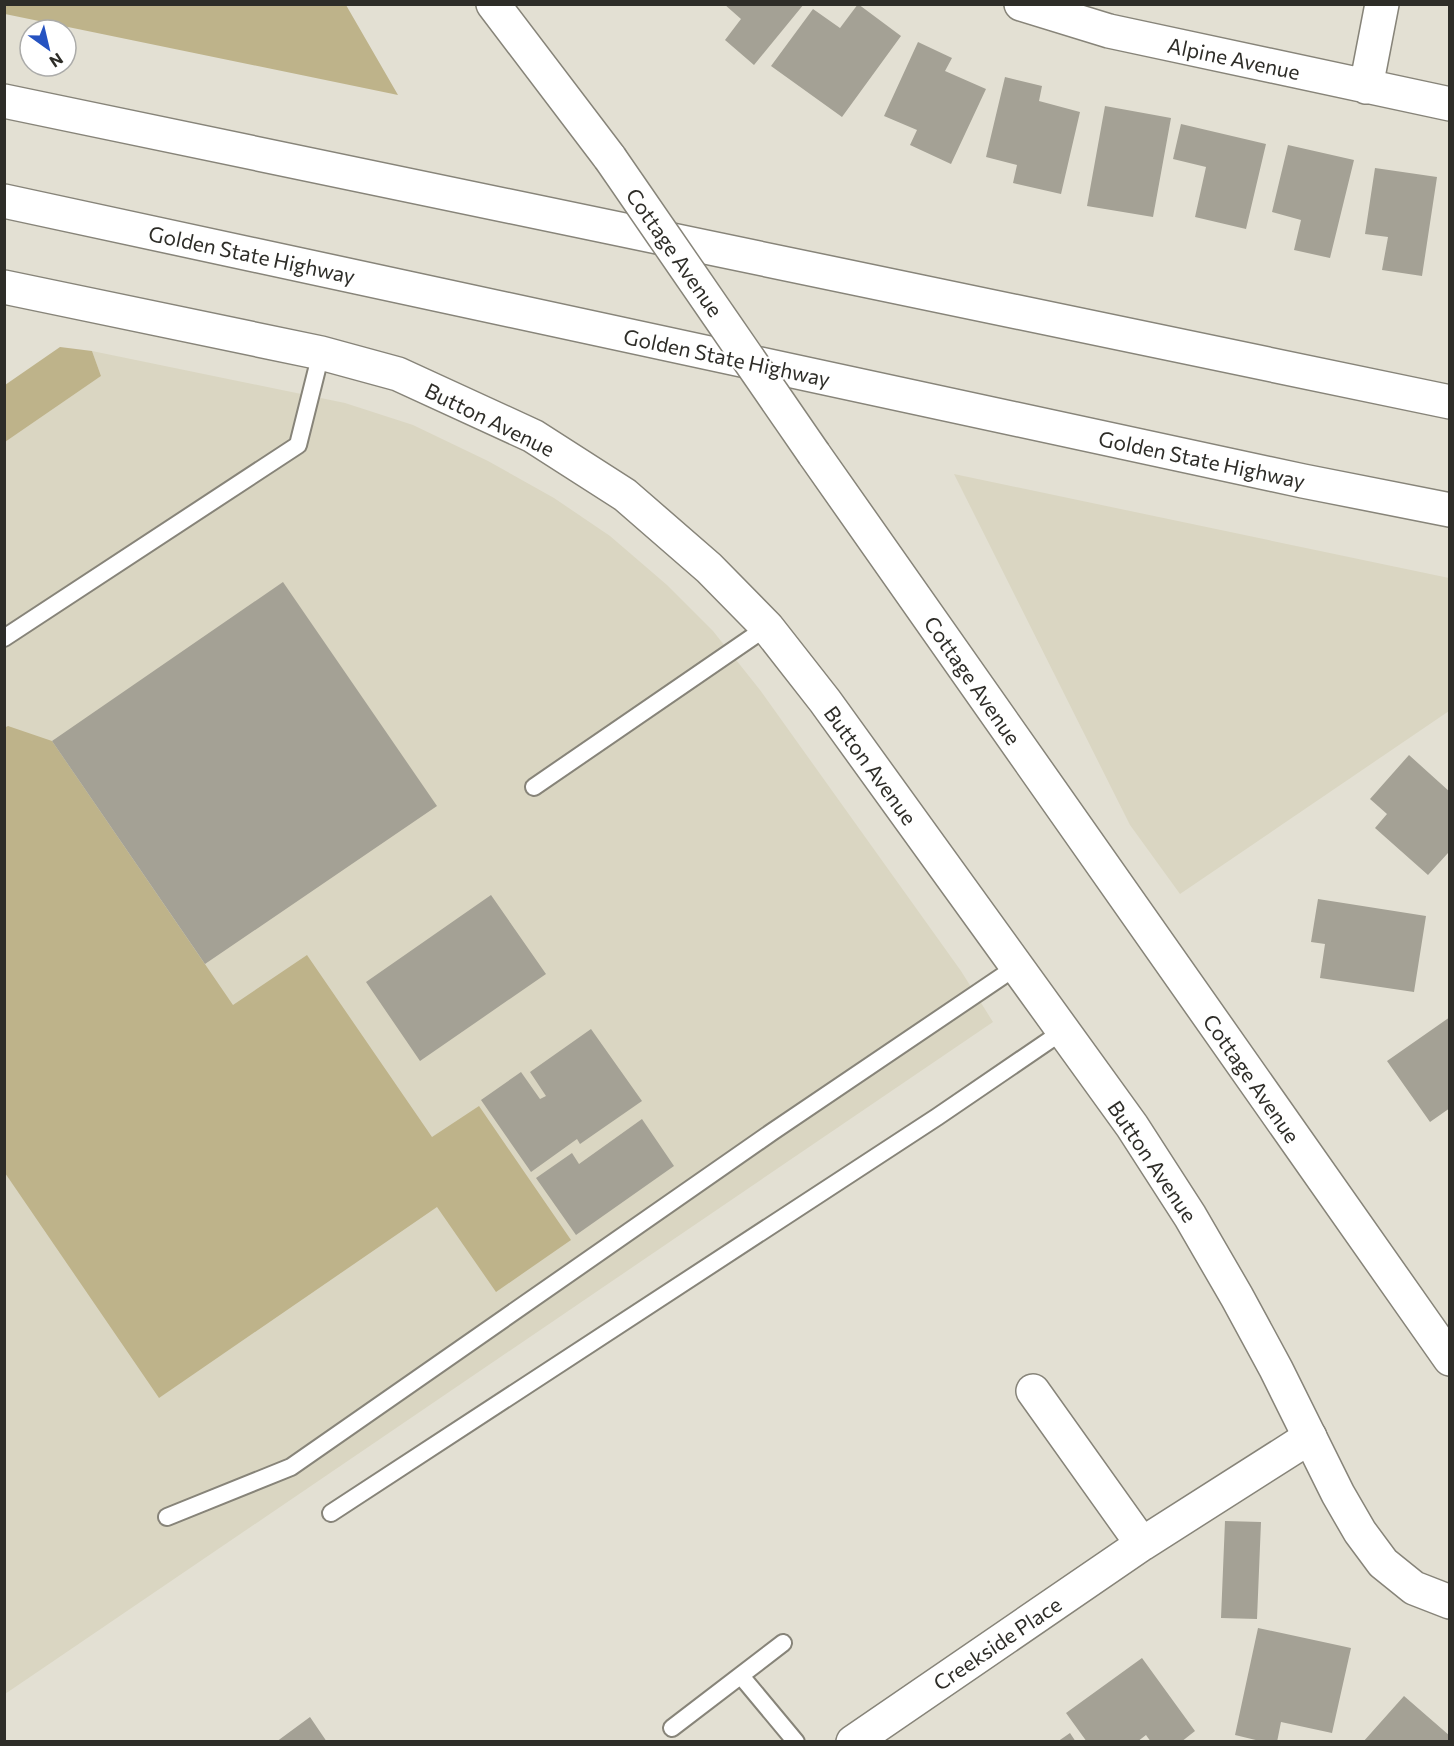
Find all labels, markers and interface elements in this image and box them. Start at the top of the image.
north arrow [18,18,78,78]
street label: Alpine Avenue [1165,32,1303,84]
text: N [46,50,67,72]
street label: Cottage Avenue [621,183,729,321]
street label: Golden State Highway [147,220,358,288]
street label: Golden State Highway [622,323,833,391]
street label: Button Avenue [421,377,559,461]
street label: Golden State Highway [1097,425,1308,493]
street label: Cottage Avenue [919,611,1027,749]
street label: Button Avenue [819,701,923,829]
street label: Cottage Avenue [1198,1009,1306,1147]
street label: Button Avenue [1103,1096,1203,1226]
street label: Creekside Place [928,1591,1066,1695]

